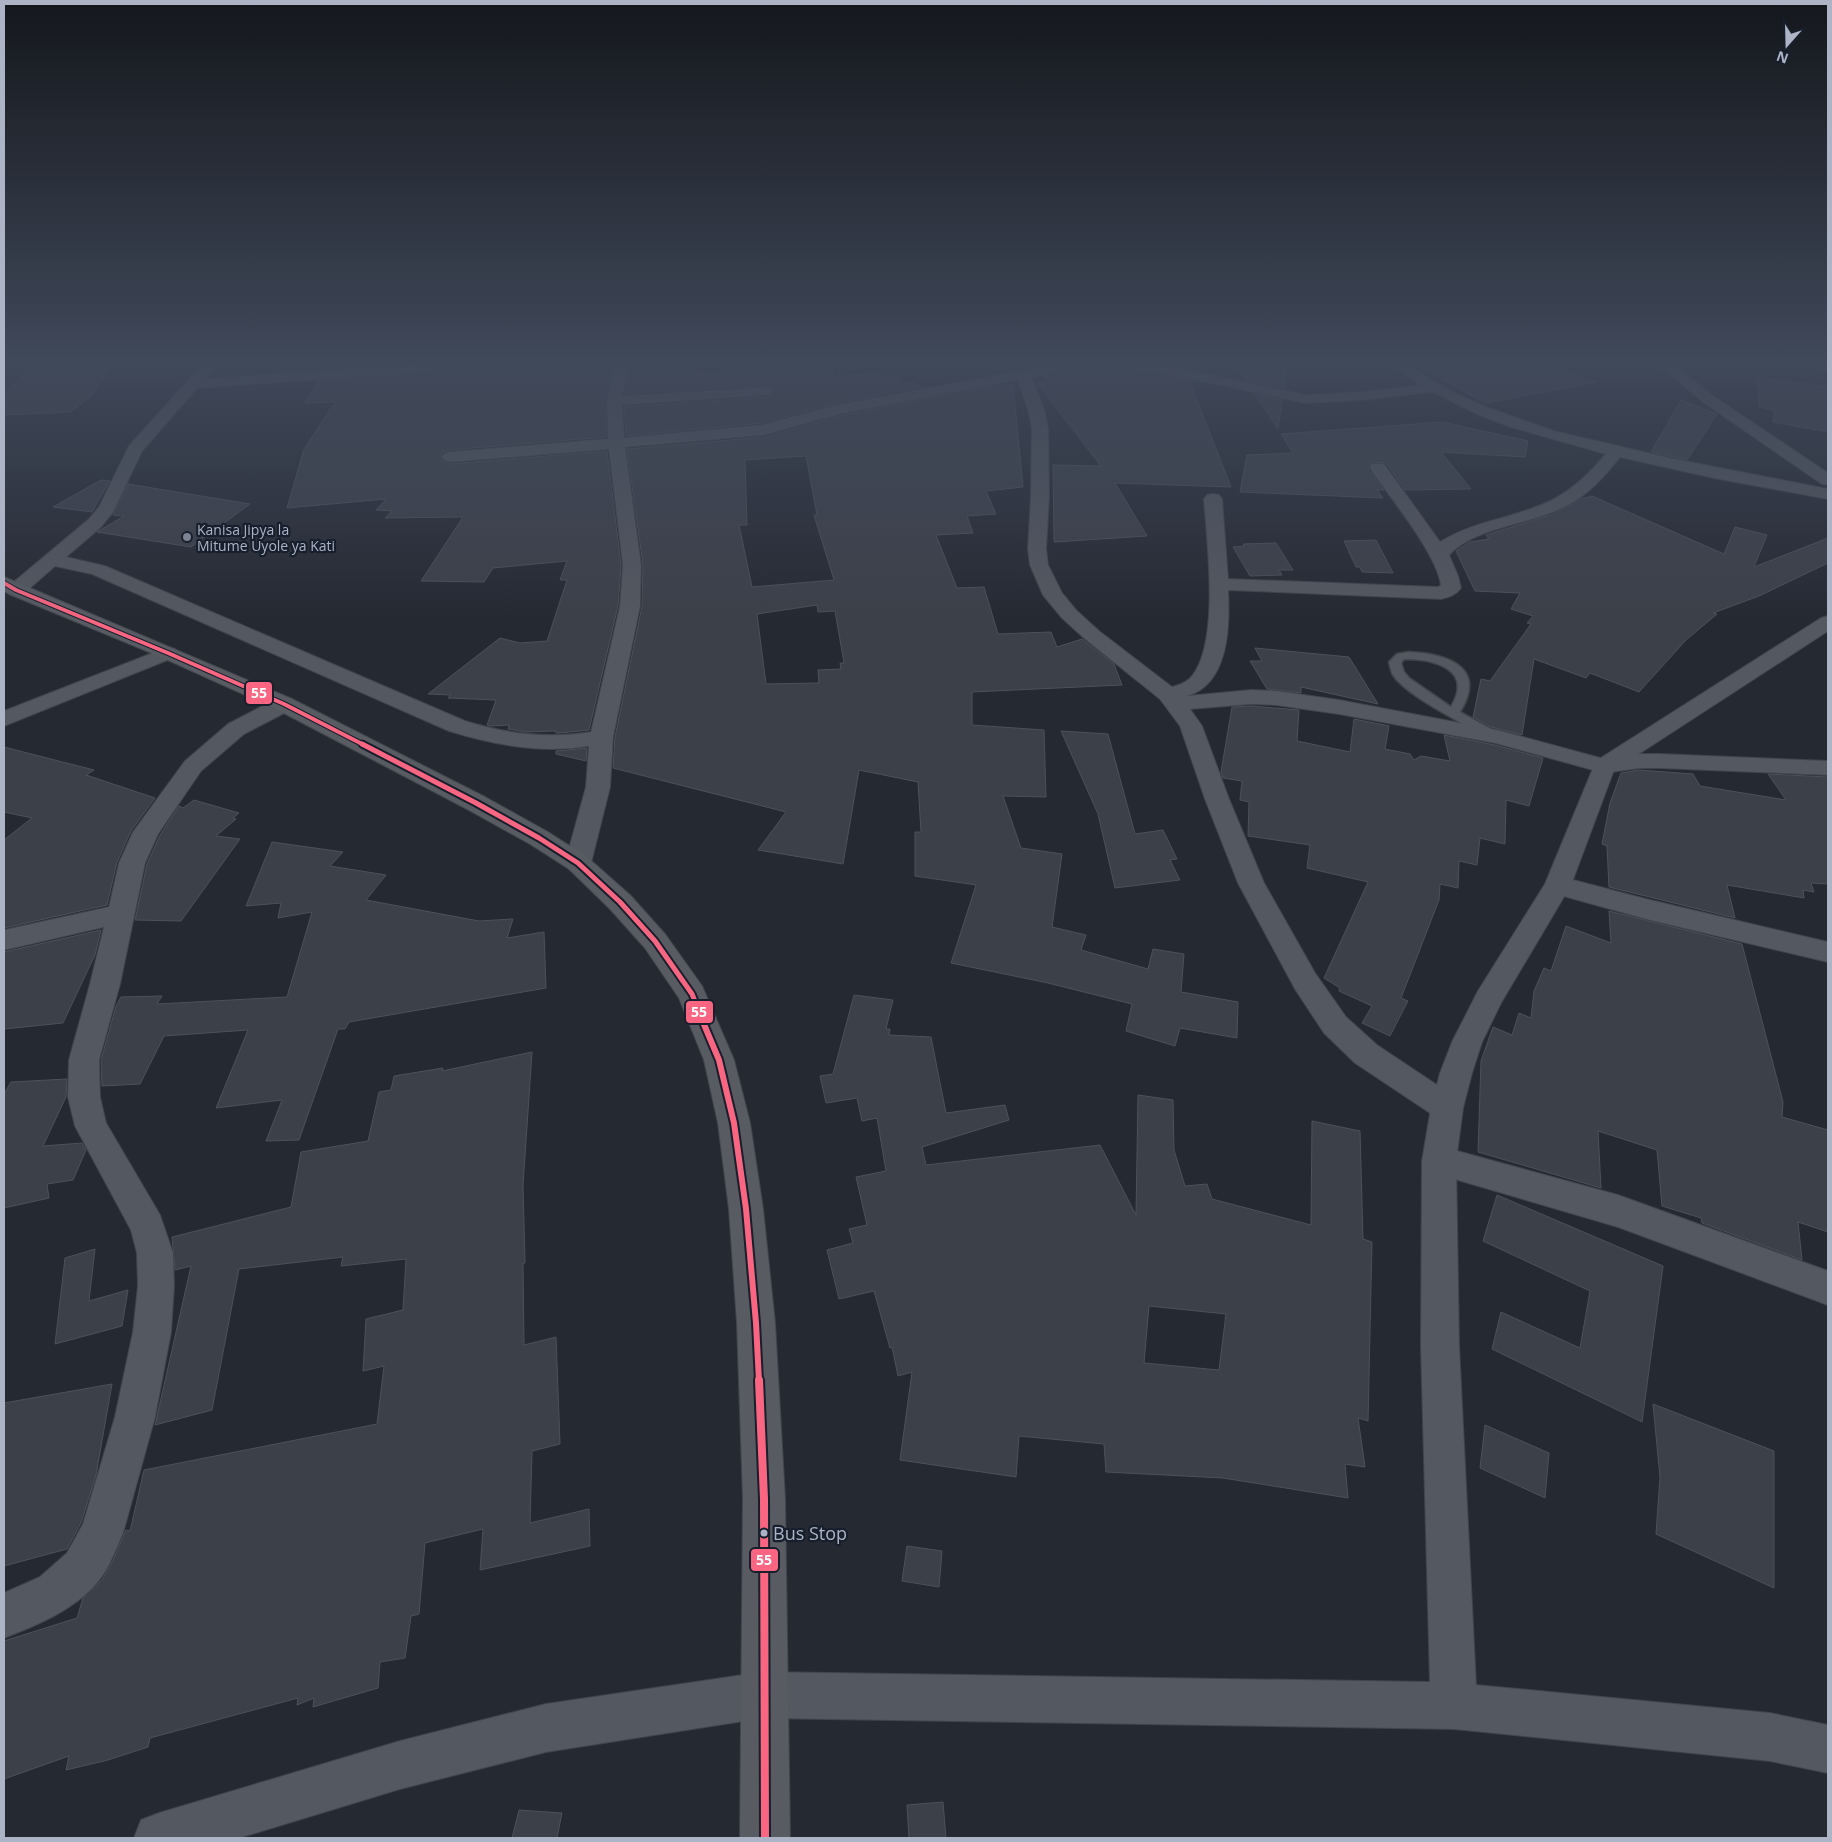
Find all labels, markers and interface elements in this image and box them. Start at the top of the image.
north arrow [1762,20,1812,70]
text: N [1774,47,1791,69]
place label: Kanisa Jipya la Mitume Uyole ya Kati [197,520,335,555]
marker: Kanisa Jipya la Mitume Uyole ya Kati [181,531,193,543]
line badge: 55 [245,681,273,705]
text: 55 [251,683,267,702]
line badge: 55 [685,1000,714,1024]
text: 55 [691,1002,707,1021]
place label: Bus Stop [773,1521,847,1545]
marker: Bus Stop [759,1528,769,1538]
line badge: 55 [750,1548,779,1572]
text: 55 [756,1550,772,1569]

